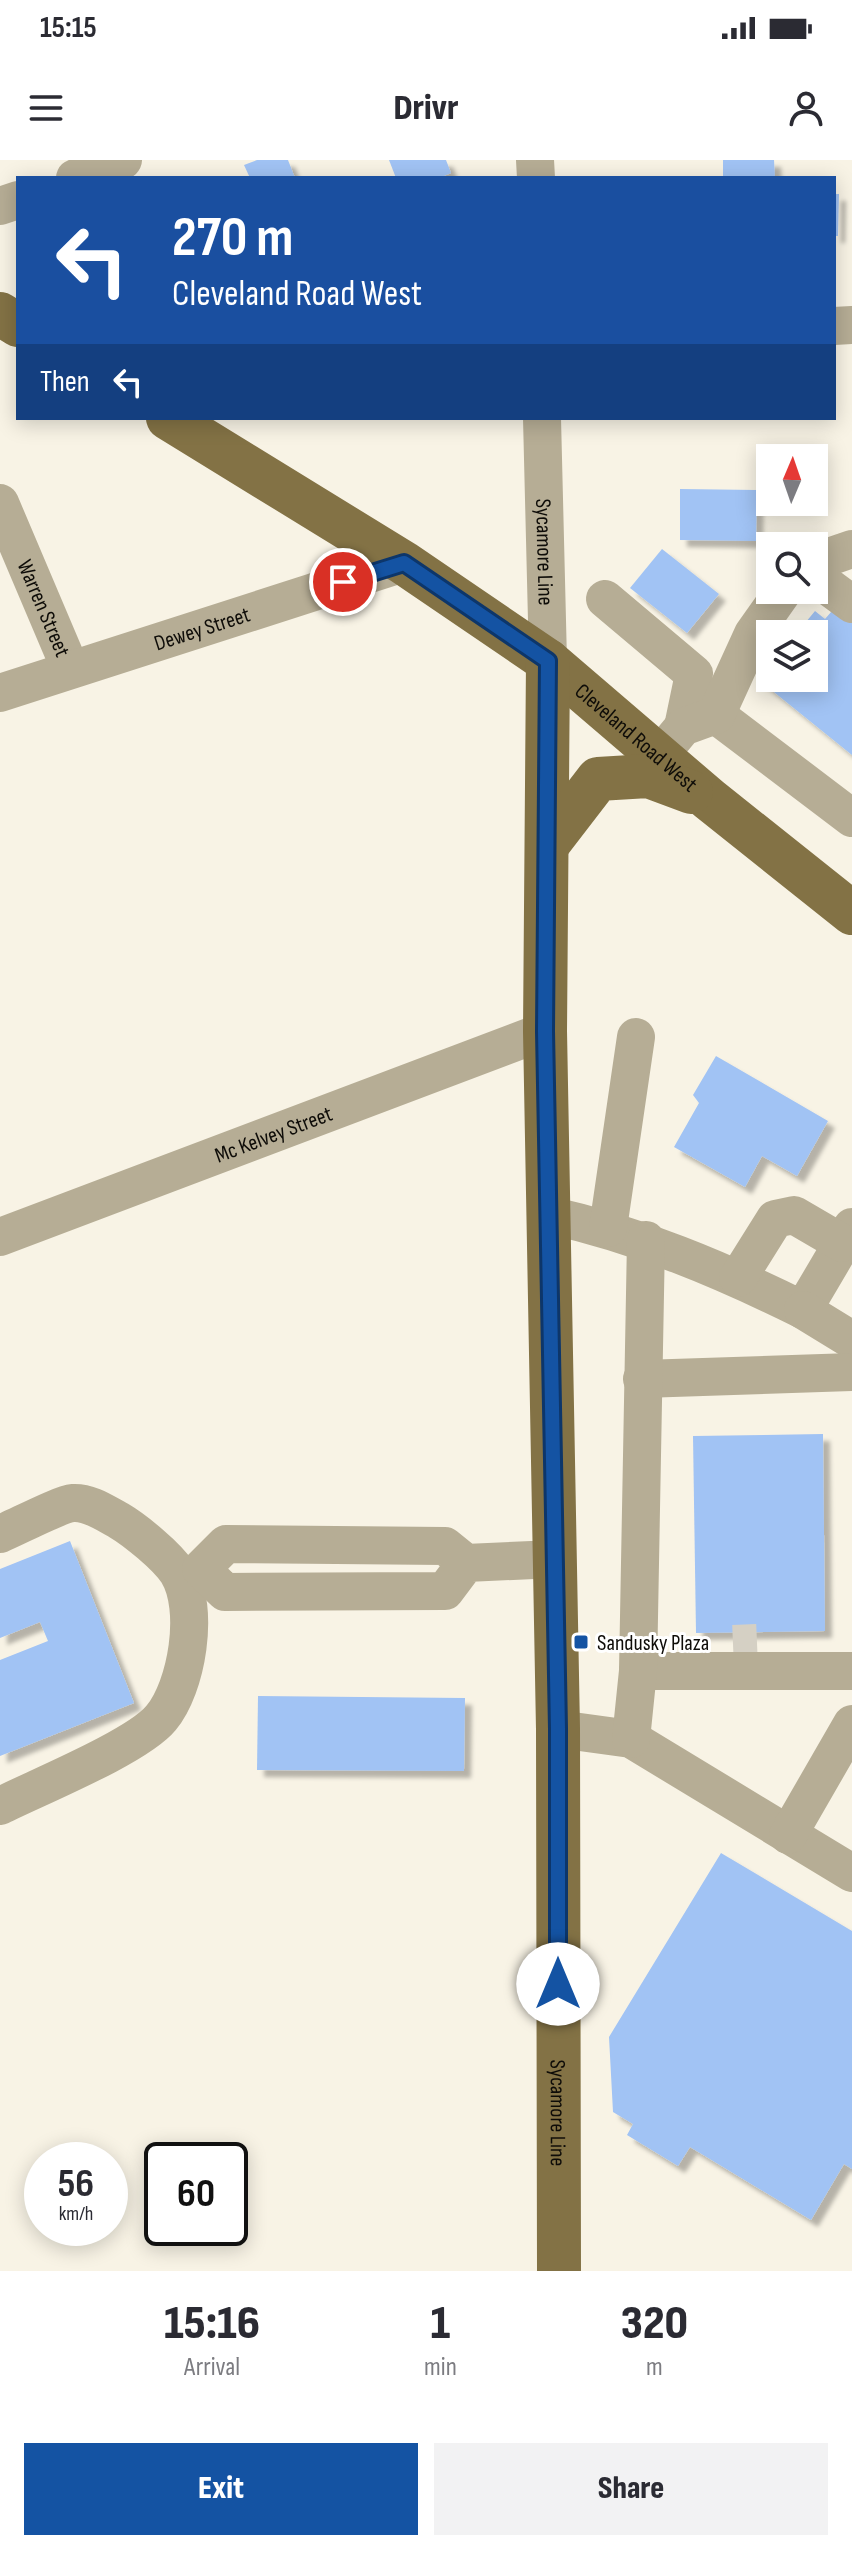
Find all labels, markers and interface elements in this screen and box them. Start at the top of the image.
text: 15:15 [40,10,97,46]
icon: menu [24,86,68,130]
icon: person [784,86,828,130]
text: Drivr [393,87,459,130]
text: 270 m [172,205,293,272]
icon: left [40,208,144,312]
text: Cleveland Road West [172,273,422,316]
icon: left [106,360,150,404]
text: Then [40,364,90,400]
north arrow [756,444,828,516]
map controls [756,444,828,692]
street label: Sycamore Line [529,498,559,606]
button: search [756,532,828,604]
pin [309,548,377,616]
street label: Warren Street [11,556,76,661]
icon: arrive [321,560,365,604]
street label: Dewey Street [151,601,254,658]
button: layers [756,620,828,692]
street label: Cleveland Road West [569,678,703,798]
street label: Mc Kelvey Street [211,1101,336,1170]
place label: Sandusky Plaza [597,1630,709,1657]
marker: Sandusky Plaza [572,1633,590,1651]
position arrow [516,1942,600,2026]
street label: Sycamore Line [544,2059,571,2166]
speed limit sign: 60 [144,2142,248,2246]
text: 56 [58,2160,94,2208]
text: km/h [59,2202,93,2226]
text: 15:16 [164,2295,260,2352]
text: 1 [431,2295,450,2352]
text: 320 [621,2295,688,2352]
text: Arrival [184,2352,240,2383]
text: min [424,2352,457,2383]
text: m [646,2352,663,2383]
button: Exit [24,2443,418,2535]
button: Share [434,2443,828,2535]

